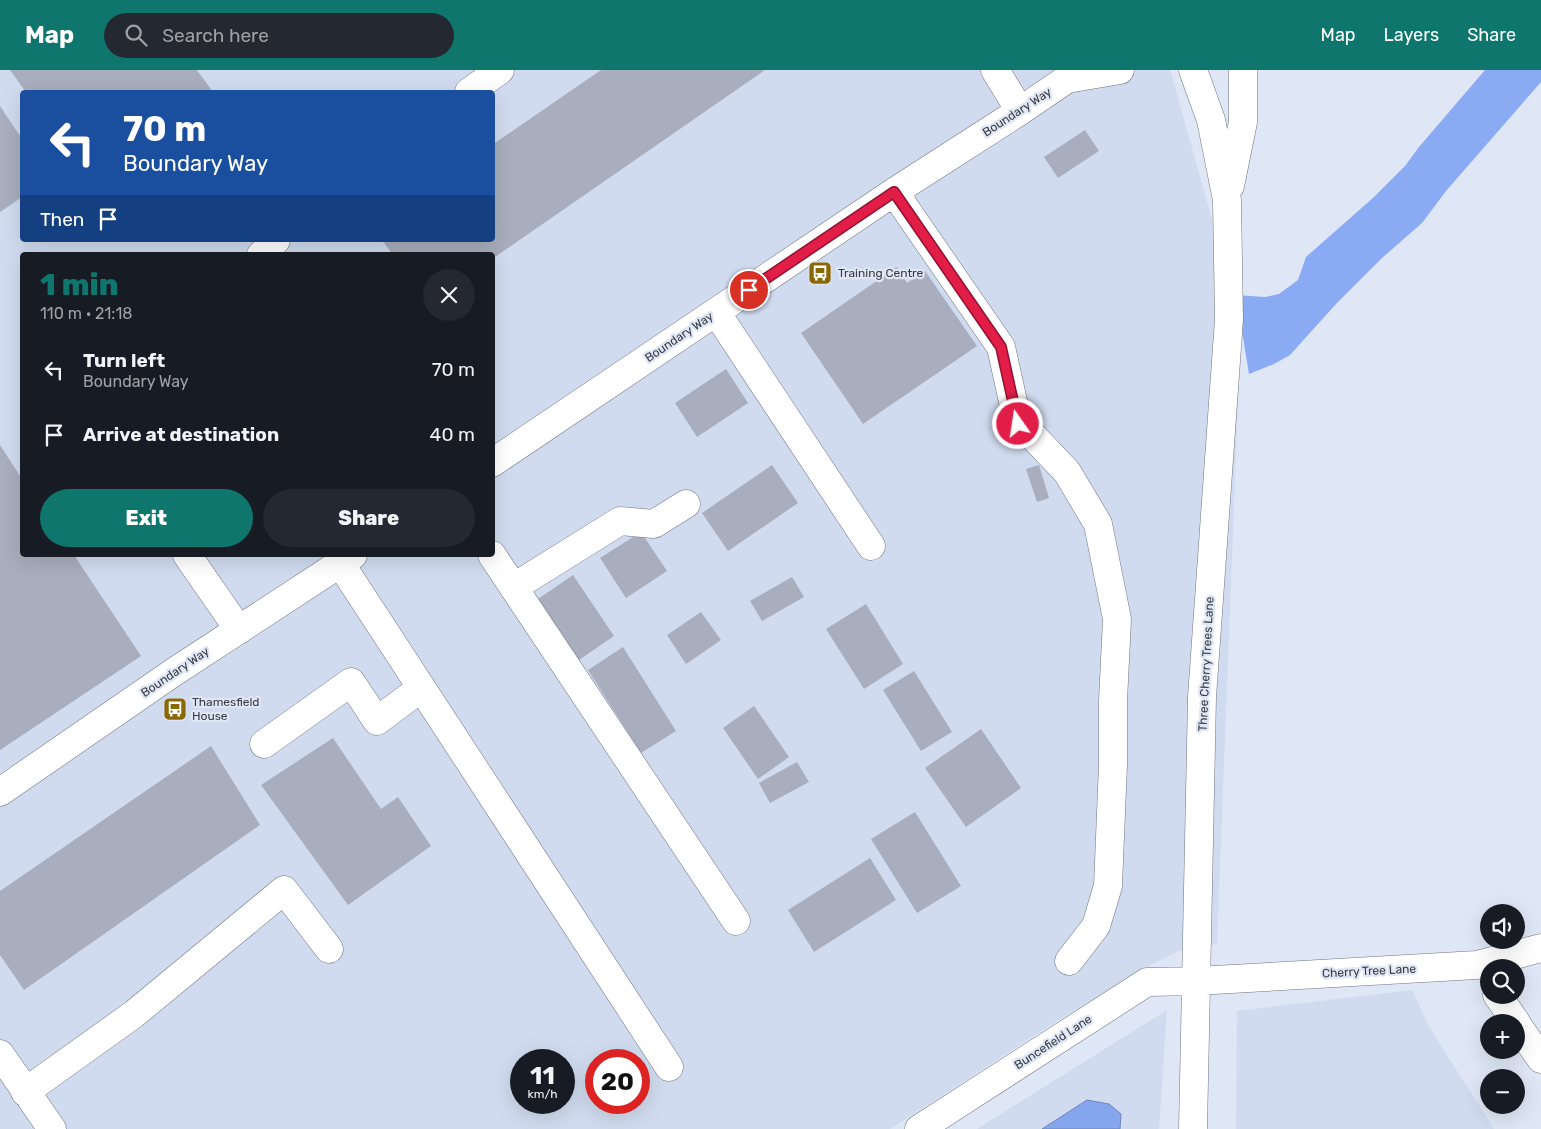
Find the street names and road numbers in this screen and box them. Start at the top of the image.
street label: Boundary Way [980,84,1054,139]
street label: Boundary Way [642,309,716,365]
street label: Three Cherry Trees Lane [1195,596,1217,732]
street label: Boundary Way [138,644,212,700]
street label: Cherry Tree Lane [1322,962,1417,980]
street label: Buncefield Lane [1012,1012,1095,1072]

